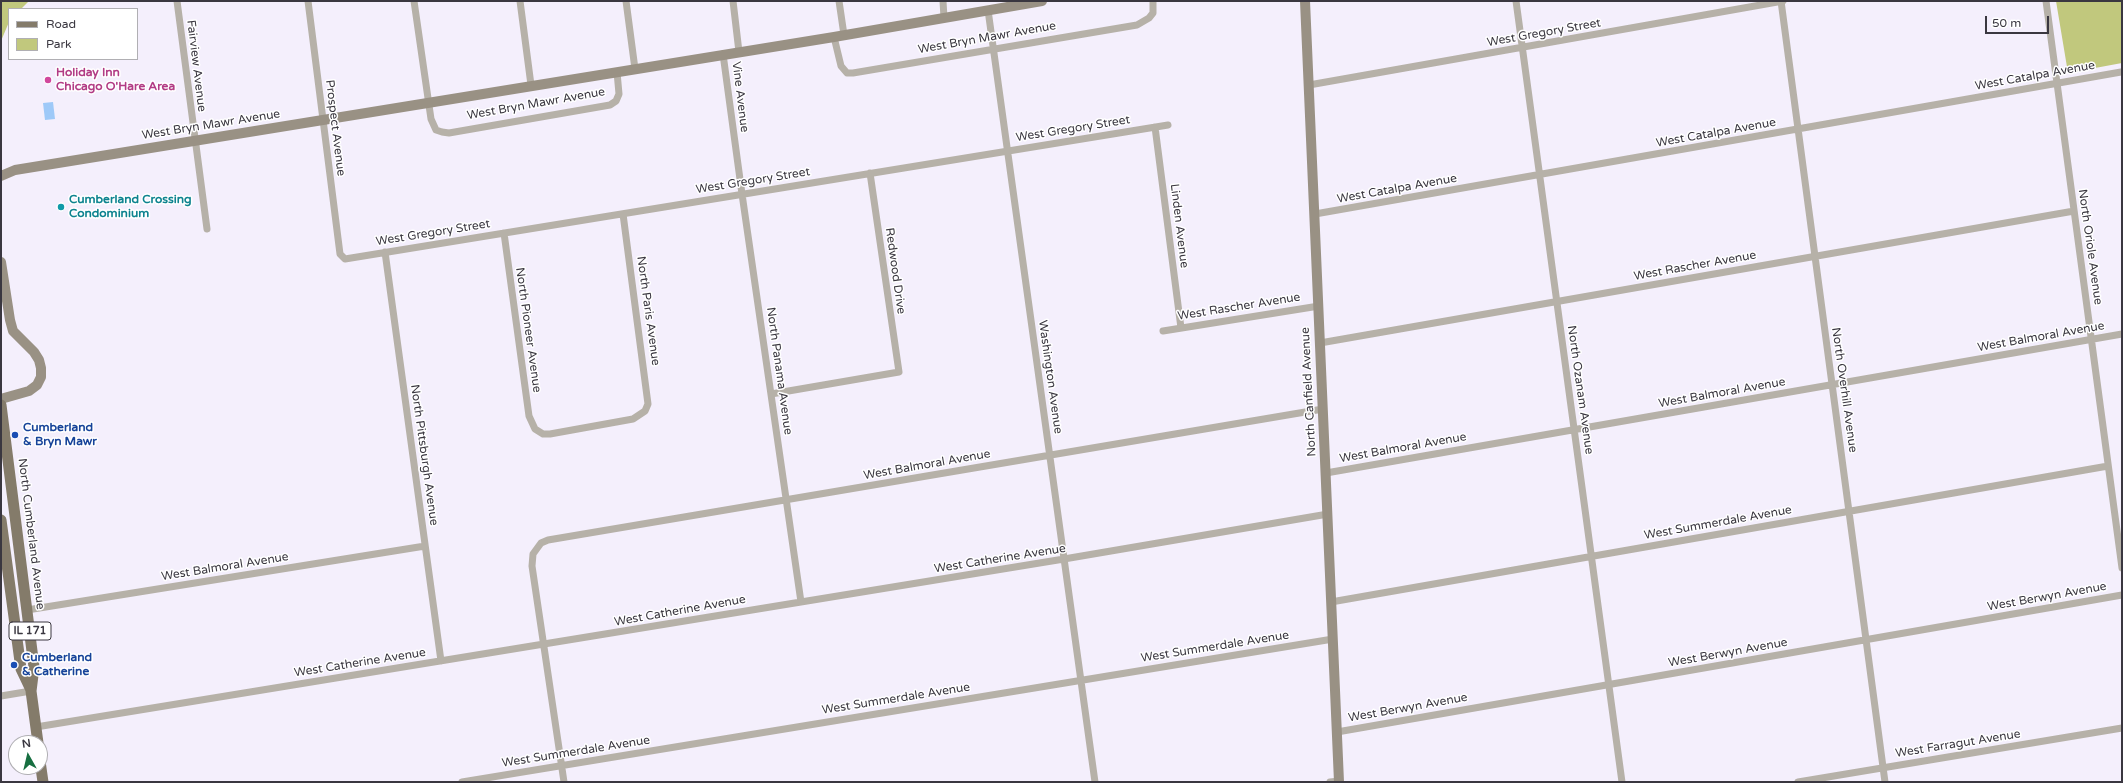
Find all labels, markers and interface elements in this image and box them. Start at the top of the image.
legend [8,8,138,60]
scale bar [1987,8,2051,34]
street label: West Gregory Street [1486,16,1602,50]
text: 50 m [1992,16,2021,30]
text: Road [46,17,76,31]
street label: Fairview Avenue [183,19,209,113]
street label: West Bryn Mawr Avenue [917,19,1057,57]
text: Park [46,37,72,51]
street label: West Catalpa Avenue [1974,58,2096,94]
street label: Vine Avenue [729,61,751,133]
place label: Holiday Inn Chicago O'Hare Area [56,66,175,94]
marker: Holiday Inn Chicago O'Hare Area [43,75,53,85]
street label: Prospect Avenue [322,79,348,177]
street label: West Bryn Mawr Avenue [466,85,606,123]
street label: West Bryn Mawr Avenue [141,107,281,143]
street label: West Gregory Street [1015,113,1131,145]
street label: West Catalpa Avenue [1655,115,1777,151]
street label: West Gregory Street [695,165,811,197]
street label: West Catalpa Avenue [1336,171,1458,207]
street label: Linden Avenue [1167,183,1191,269]
street label: North Oriole Avenue [2075,188,2105,306]
place label: Cumberland Crossing Condominium [69,193,192,221]
marker: Cumberland Crossing Condominium [56,202,66,212]
street label: West Gregory Street [375,217,491,249]
street label: Redwood Drive [882,227,908,315]
street label: West Rascher Avenue [1633,248,1757,284]
street label: North Paris Avenue [633,255,663,367]
street label: North Pioneer Avenue [512,267,544,393]
street label: West Rascher Avenue [1177,290,1301,324]
street label: North Panama Avenue [763,306,795,436]
street label: Washington Avenue [1035,319,1065,435]
street label: West Balmoral Avenue [1976,319,2106,355]
street label: North Ozanam Avenue [1564,325,1596,455]
street label: North Canfield Avenue [1298,327,1320,457]
street label: North Overhill Avenue [1828,327,1860,453]
street label: West Balmoral Avenue [1657,375,1787,411]
street label: North Pittsburgh Avenue [407,383,441,527]
place label: Cumberland & Bryn Mawr [23,421,97,449]
marker: Cumberland & Bryn Mawr [10,430,20,440]
street label: West Balmoral Avenue [1338,430,1468,466]
street label: West Balmoral Avenue [862,447,992,483]
street label: North Cumberland Avenue [15,457,47,611]
street label: West Summerdale Avenue [1643,503,1793,543]
street label: West Catherine Avenue [933,541,1067,577]
street label: West Balmoral Avenue [160,550,290,584]
street label: West Berwyn Avenue [1986,579,2108,615]
street label: West Catherine Avenue [613,592,747,630]
road number: IL 171 [9,622,51,640]
street label: West Summerdale Avenue [1140,628,1290,666]
street label: West Berwyn Avenue [1667,635,1789,671]
street label: West Catherine Avenue [293,645,427,681]
place label: Cumberland & Catherine [22,651,92,679]
marker: Cumberland & Catherine [9,660,19,670]
street label: West Summerdale Avenue [821,680,971,718]
street label: West Berwyn Avenue [1347,690,1469,726]
street label: West Farragut Avenue [1894,727,2022,761]
street label: West Summerdale Avenue [501,733,651,771]
north arrow [8,735,48,775]
text: N [21,737,32,751]

